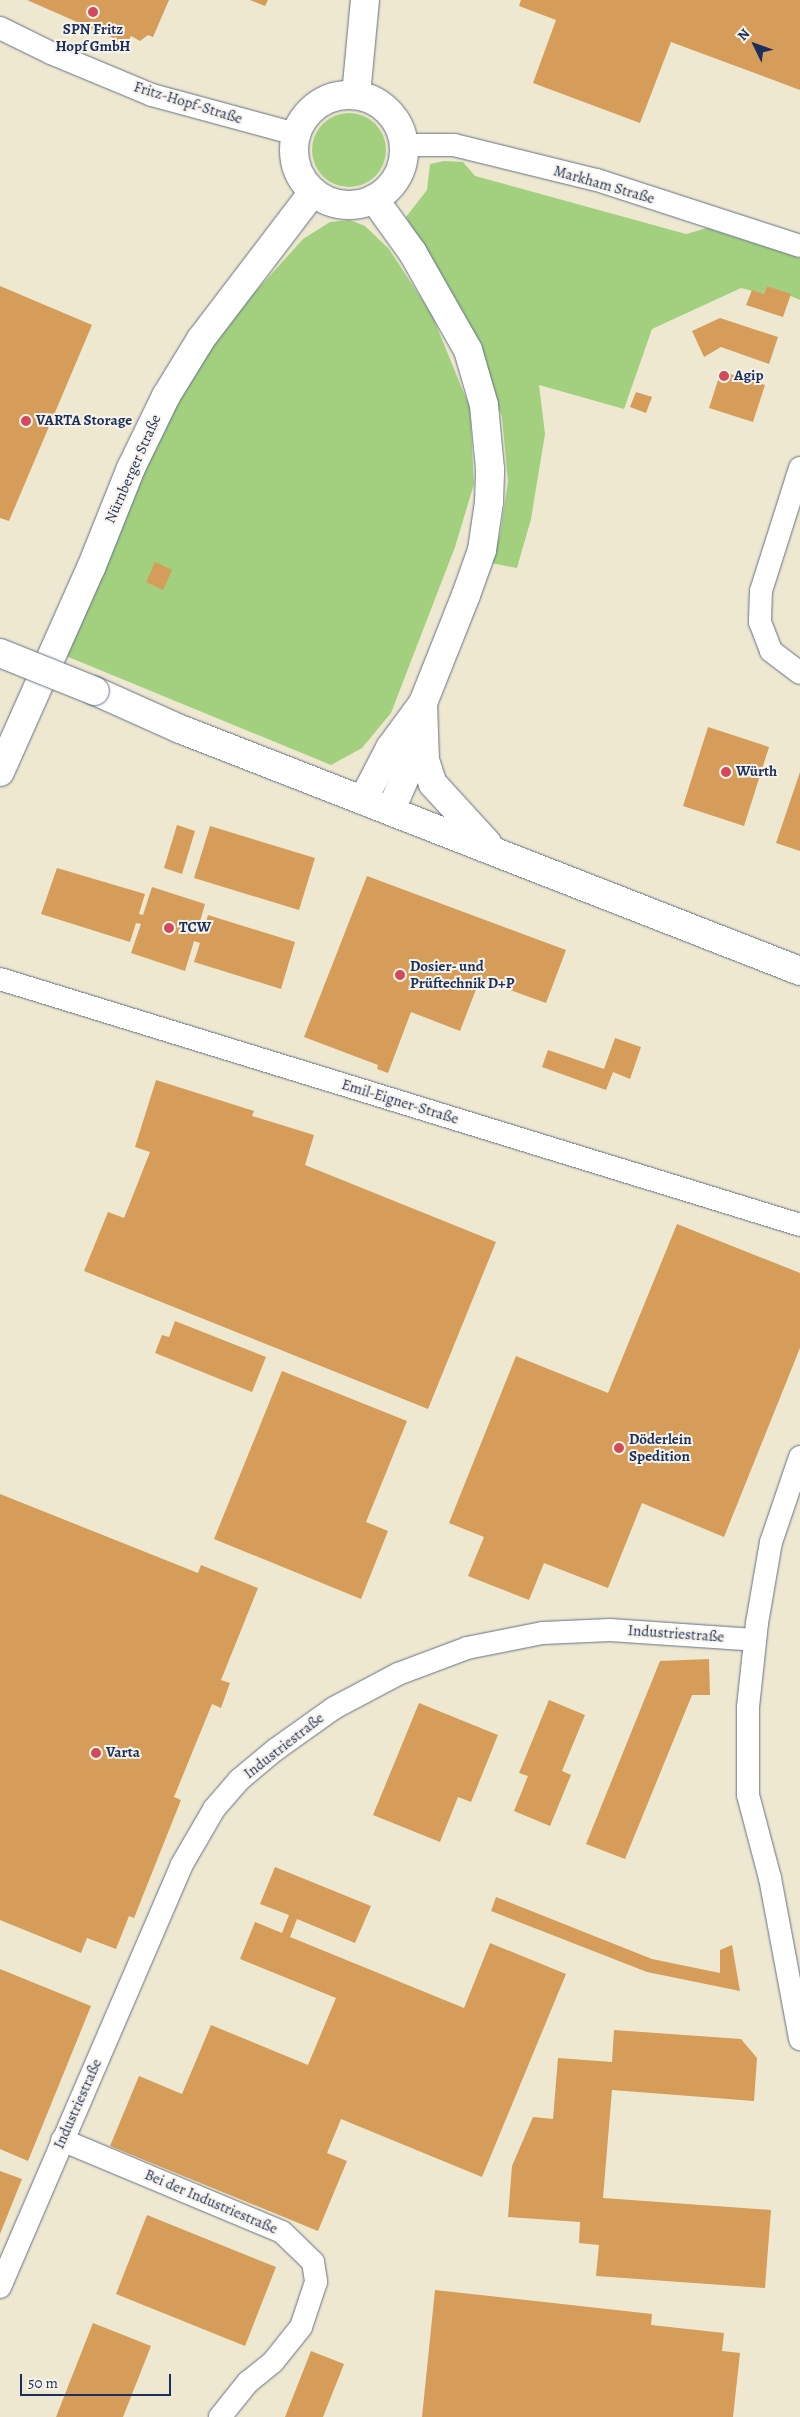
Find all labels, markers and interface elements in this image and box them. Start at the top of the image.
marker: SPN Fritz Hopf GmbH [87,6,99,18]
place label: SPN Fritz Hopf GmbH [55,20,131,55]
north arrow [730,20,780,70]
text: N [733,24,754,45]
street label: Fritz-Hopf-Straße [132,78,244,128]
street label: Markham Straße [551,162,657,208]
place label: Agip [734,367,763,385]
marker: Agip [718,370,730,382]
place label: VARTA Storage [36,412,132,430]
street label: Nürnberger Straße [101,412,165,526]
marker: VARTA Storage [20,415,32,427]
place label: Würth [736,763,777,781]
marker: Würth [720,766,732,778]
place label: TCW [179,919,211,937]
marker: TCW [163,922,175,934]
place label: Dosier- und Prüftechnik D+P [410,957,514,992]
marker: Dosier- und Prüftechnik D+P [394,969,406,981]
street label: Emil-Eigner-Straße [339,1076,461,1128]
place label: Döderlein Spedition [629,1430,692,1465]
marker: Döderlein Spedition [613,1442,625,1454]
street label: Industriestraße [627,1622,725,1646]
street label: Industriestraße [240,1709,328,1783]
place label: Varta [106,1744,140,1762]
marker: Varta [90,1747,102,1759]
street label: Industriestraße [50,2056,106,2152]
street label: Bei der Industriestraße [142,2166,280,2238]
scale bar [22,2364,174,2396]
text: 50 m [28,2373,58,2393]

